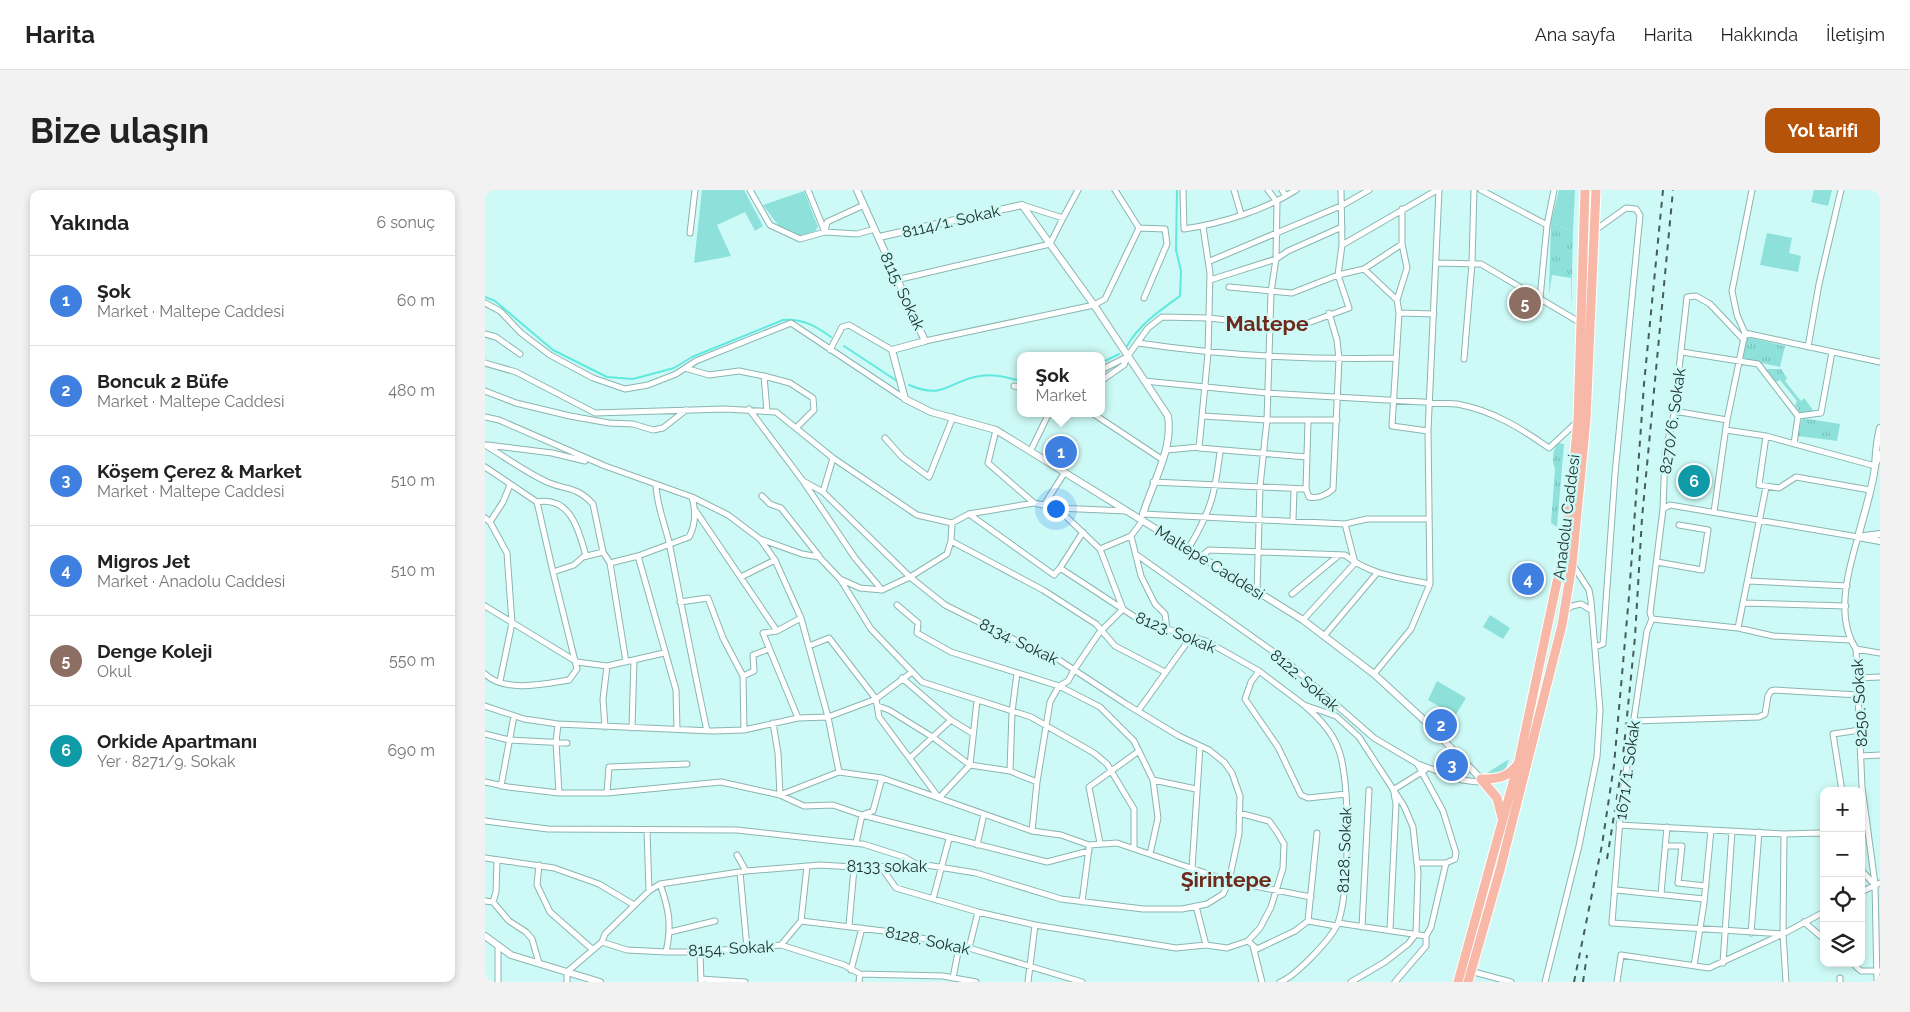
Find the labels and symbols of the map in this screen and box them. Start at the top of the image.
street label: 8114/1. Sokak [900,201,1003,242]
street label: 8115. Sokak [876,249,929,334]
pin: 5 [1509,284,1541,322]
district label: Maltepe [1225,311,1309,336]
street label: 8270/6. Sokak [1656,366,1689,475]
pin: 1 [1045,433,1077,471]
street label: Anadolu Caddesi [1549,453,1584,581]
pin: 6 [1678,462,1710,500]
your location [1043,496,1069,522]
street label: Maltepe Caddesi [1152,521,1268,604]
pin: 4 [1512,560,1544,598]
street label: 8123. Sokak [1133,608,1219,657]
street label: 8134. Sokak [976,614,1062,669]
street label: 8122. Sokak [1266,645,1343,716]
street label: 8250. Sokak [1848,658,1871,748]
pin: 2 [1425,706,1457,744]
street label: 1671/1. Sokak [1611,719,1644,821]
pin: 3 [1436,746,1468,784]
street label: 8128. Sokak [1334,806,1356,893]
street label: 8133 sokak [847,857,928,876]
district label: Şirintepe [1181,867,1272,892]
street label: 8128. Sokak [884,922,973,959]
street label: 8154. Sokak [688,937,775,960]

